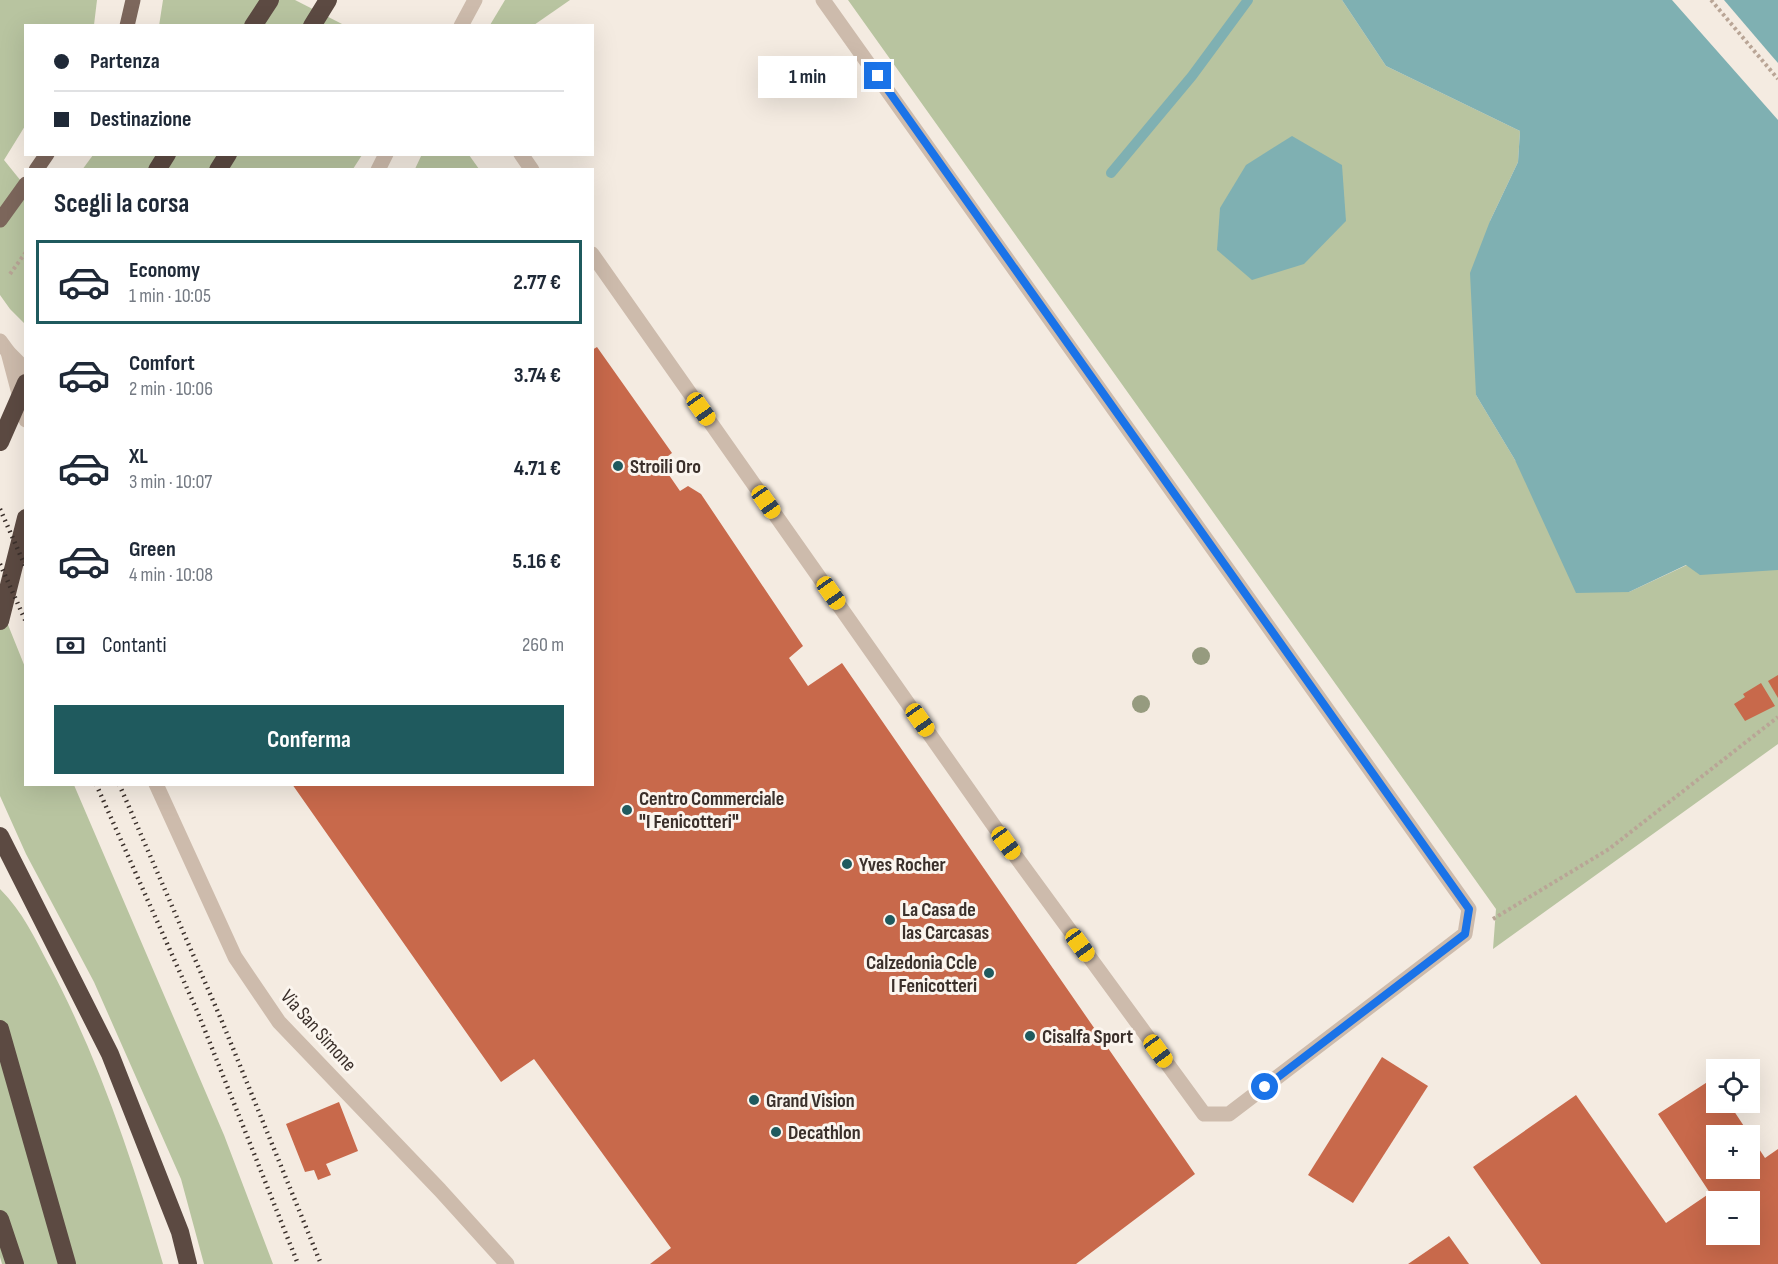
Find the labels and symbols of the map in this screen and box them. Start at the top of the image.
callout: 1 min [758,55,857,97]
route end [864,62,891,89]
car [683,389,719,429]
place label: Stroili Oro [630,455,701,479]
marker: Stroili Oro [611,459,625,473]
car [748,482,784,522]
car [813,573,849,613]
car [902,700,938,740]
place label: Centro Commerciale "I Fenicotteri" [639,787,784,834]
marker: Centro Commerciale "I Fenicotteri" [620,803,634,817]
car [988,823,1024,863]
place label: Yves Rocher [859,853,946,877]
marker: Yves Rocher [840,857,854,871]
place label: La Casa de las Carcasas [902,898,990,945]
marker: La Casa de las Carcasas [883,913,897,927]
car [1062,925,1098,965]
place label: Calzedonia Ccle I Fenicotteri [866,951,977,998]
marker: Calzedonia Ccle I Fenicotteri [982,966,996,980]
street label: Via San Simone [275,985,361,1076]
place label: Cisalfa Sport [1042,1025,1134,1049]
marker: Cisalfa Sport [1023,1029,1037,1043]
car [1140,1031,1176,1071]
route start [1251,1073,1278,1100]
place label: Grand Vision [766,1089,855,1113]
marker: Grand Vision [747,1093,761,1107]
place label: Decathlon [788,1121,861,1145]
marker: Decathlon [769,1125,783,1139]

